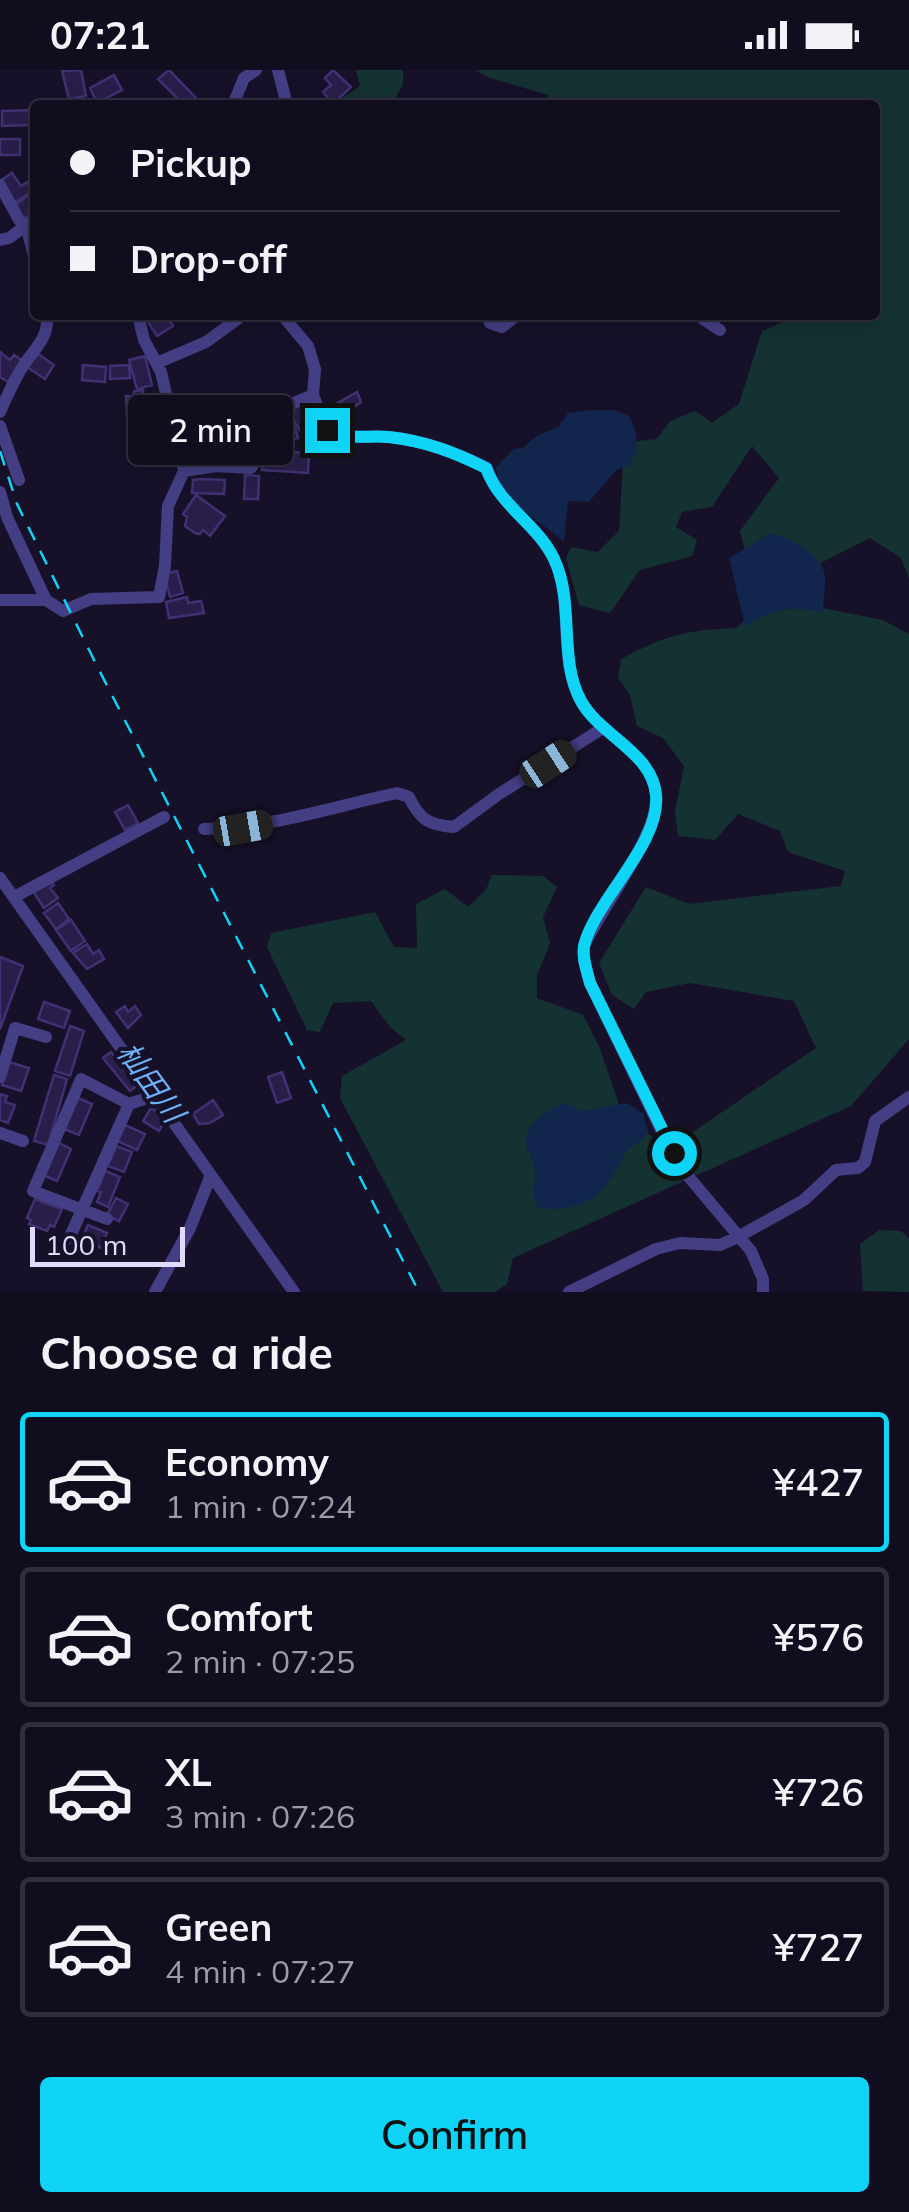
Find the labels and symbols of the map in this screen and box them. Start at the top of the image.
callout: 2 min [127,395,292,465]
route end [305,408,350,453]
car [515,735,581,793]
car [211,808,275,848]
water label: 杣田川 [109,1034,195,1132]
route start [652,1131,697,1176]
scale bar [30,1222,185,1266]

